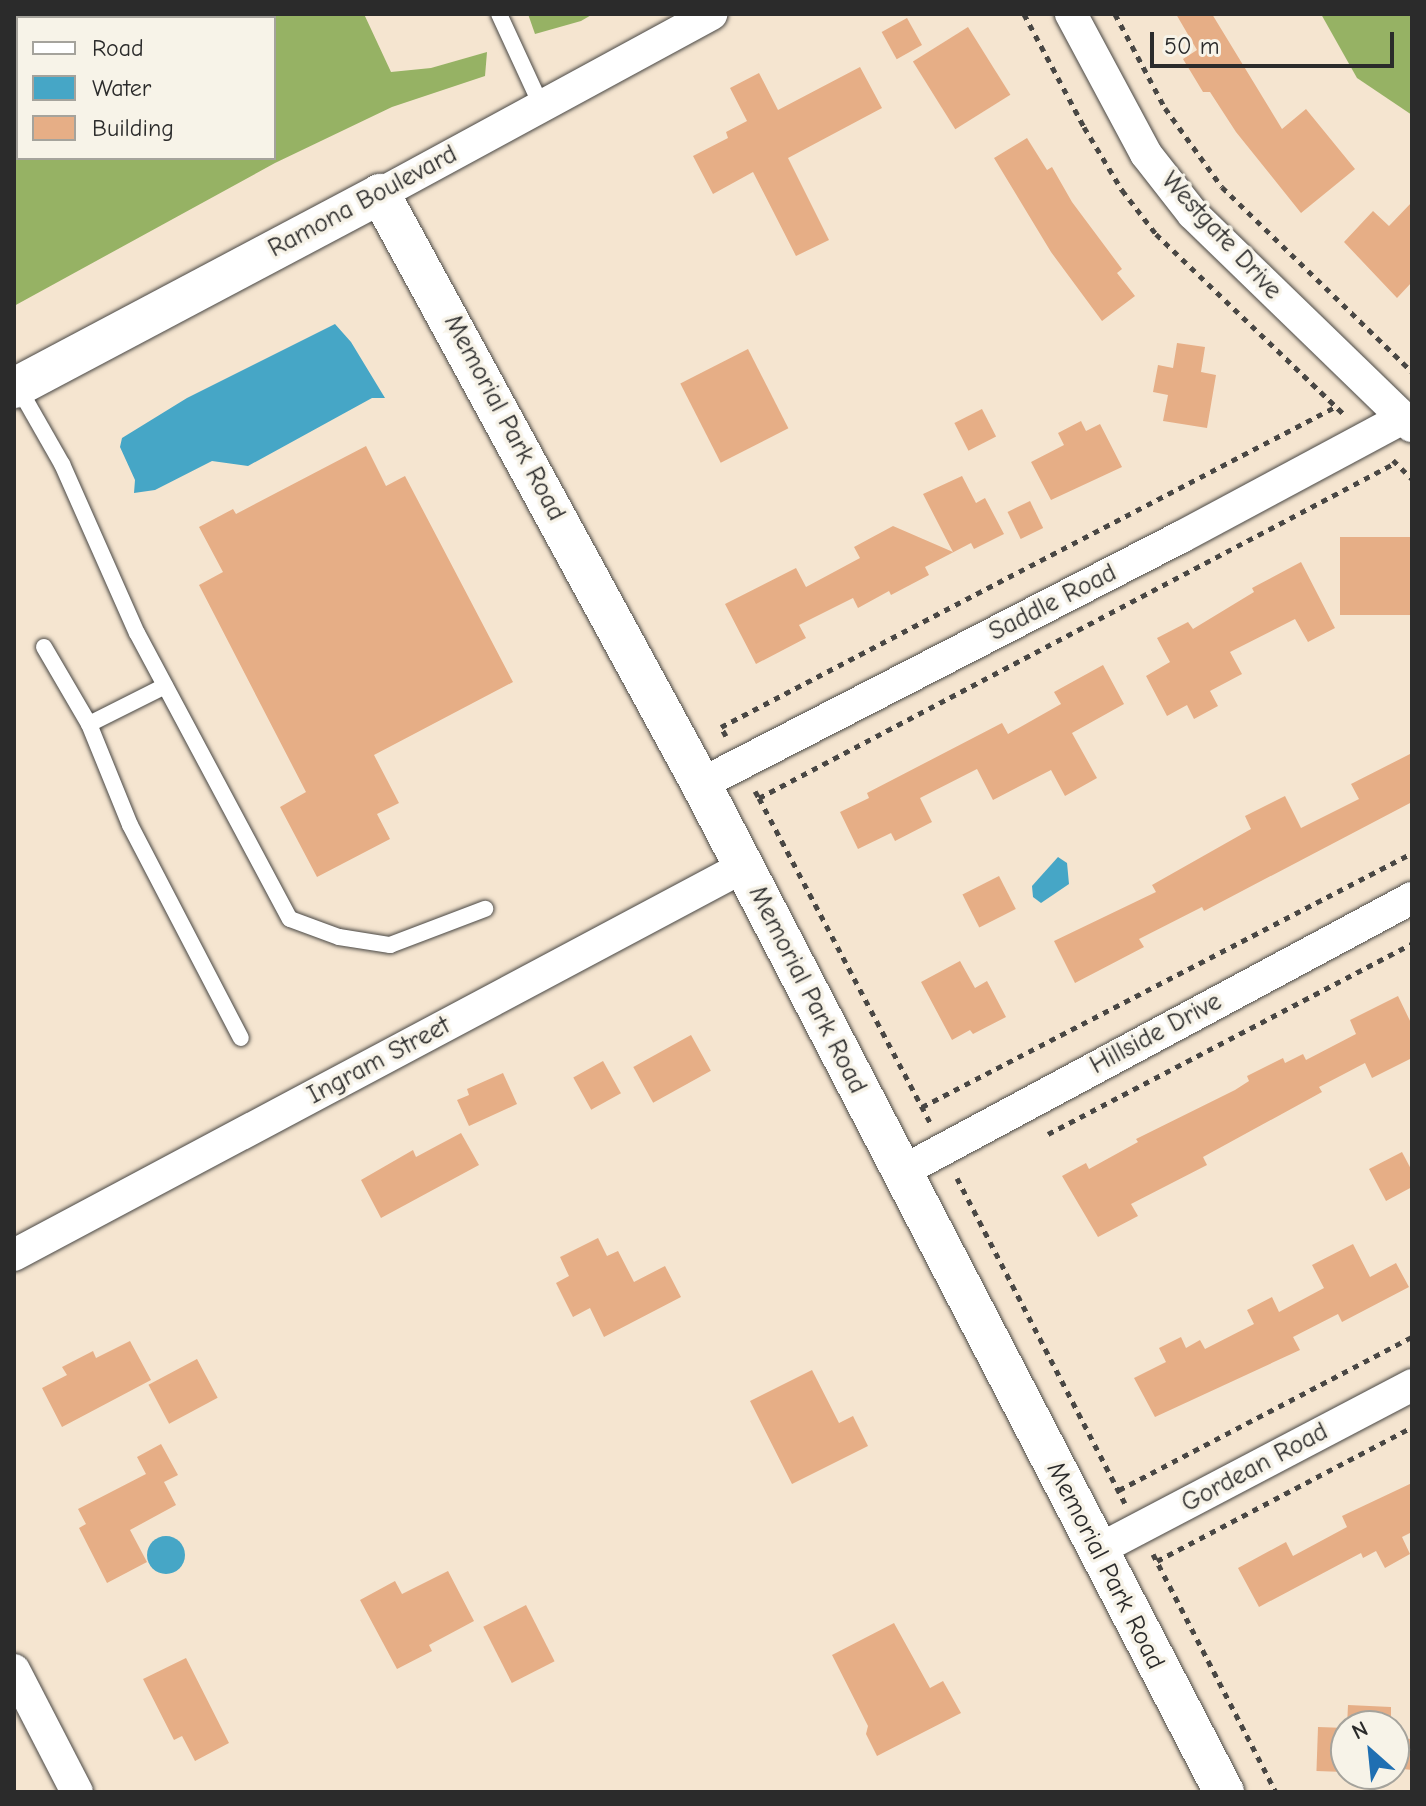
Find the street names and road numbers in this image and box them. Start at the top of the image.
street label: Ramona Boulevard [263,139,463,265]
street label: Westgate Drive [1154,166,1288,306]
street label: Memorial Park Road [437,310,571,526]
street label: Saddle Road [984,558,1122,648]
street label: Memorial Park Road [741,881,873,1099]
street label: Hillside Drive [1085,986,1227,1082]
street label: Ingram Street [302,1010,456,1112]
street label: Gordean Road [1176,1416,1334,1520]
street label: Memorial Park Road [1039,1457,1171,1675]

